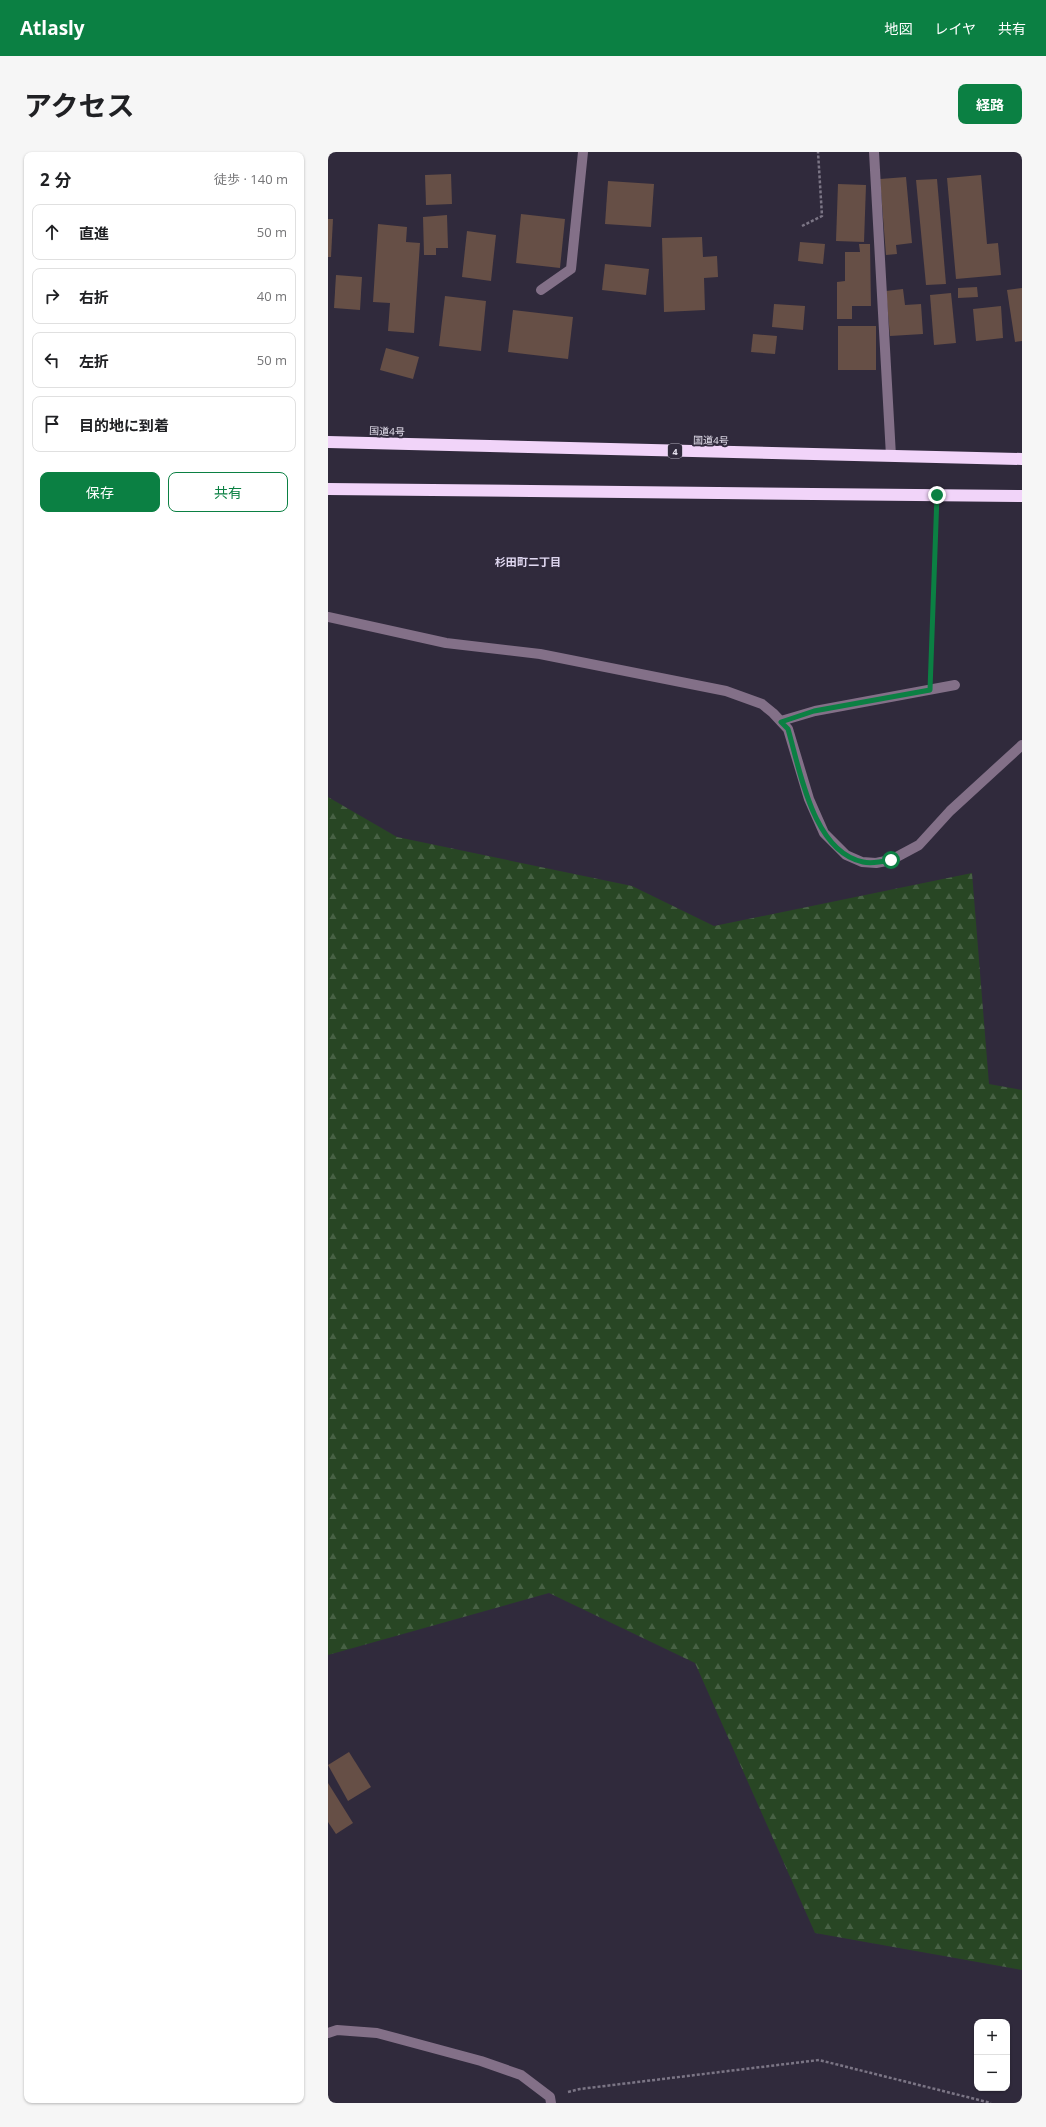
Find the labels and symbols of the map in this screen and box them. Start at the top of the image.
street label: 国道4号 [369,423,405,439]
street label: 国道4号 [693,433,729,447]
road number: 4 [668,444,682,458]
route end [928,486,946,504]
district label: 杉田町二丁目 [495,554,561,569]
route start [882,851,900,869]

